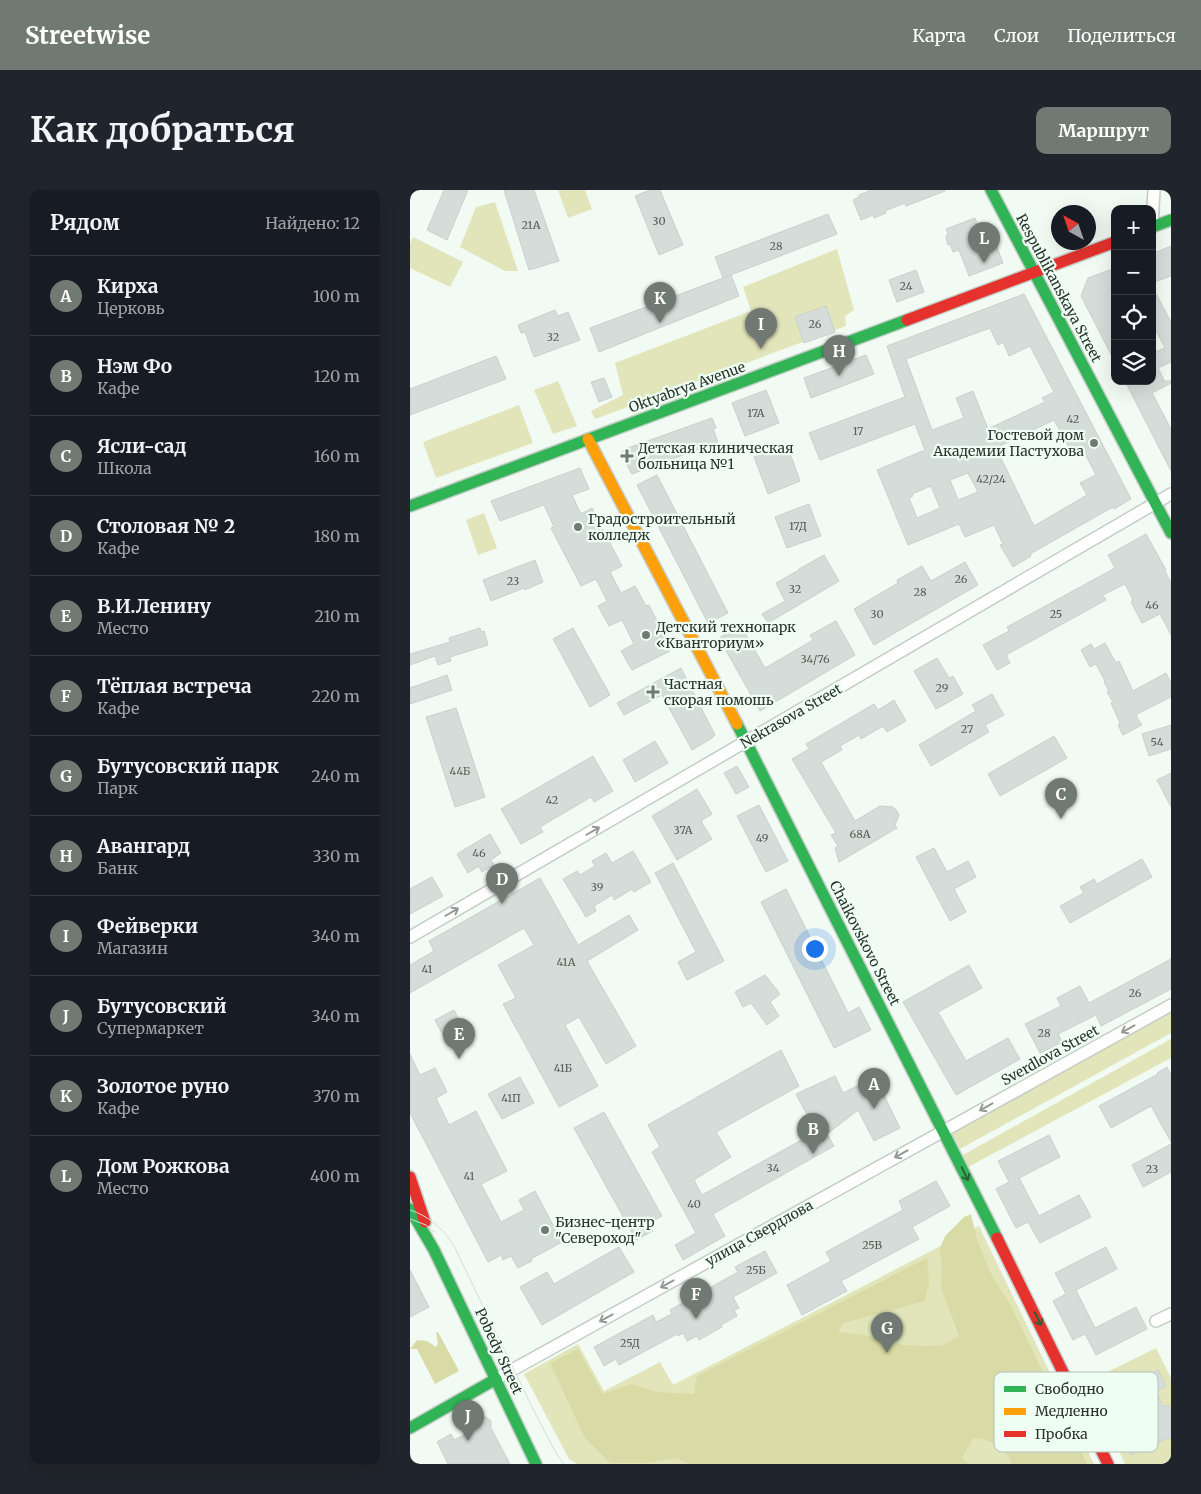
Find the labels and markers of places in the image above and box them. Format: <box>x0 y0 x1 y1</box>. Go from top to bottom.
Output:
pin: L <box>968 222 1000 263</box>
pin: K <box>644 282 676 323</box>
pin: I <box>745 308 777 349</box>
pin: H <box>823 335 855 376</box>
place label: Гостевой дом Академии Пастухова <box>932 426 1085 460</box>
marker: Гостевой дом Академии Пастухова <box>1088 437 1100 449</box>
place label: Детская клиническая больница №1 <box>638 439 794 473</box>
marker: Детская клиническая больница №1 <box>620 449 634 463</box>
place label: Градостроительный колледж <box>588 510 736 544</box>
marker: Градостроительный колледж <box>572 521 584 533</box>
place label: Детский технопарк «Кванториум» <box>656 618 796 652</box>
marker: Детский технопарк «Кванториум» <box>640 629 652 641</box>
place label: Частная скорая помошь <box>664 675 774 709</box>
marker: Частная скорая помошь <box>646 685 660 699</box>
pin: C <box>1045 778 1077 819</box>
pin: D <box>486 863 518 904</box>
pin: E <box>443 1018 475 1059</box>
pin: A <box>858 1068 890 1109</box>
pin: B <box>797 1113 829 1154</box>
place label: Бизнес-центр "Североход" <box>555 1213 655 1247</box>
marker: Бизнес-центр "Североход" <box>539 1224 551 1236</box>
pin: F <box>680 1278 712 1319</box>
pin: G <box>871 1312 903 1353</box>
pin: J <box>452 1400 484 1441</box>

